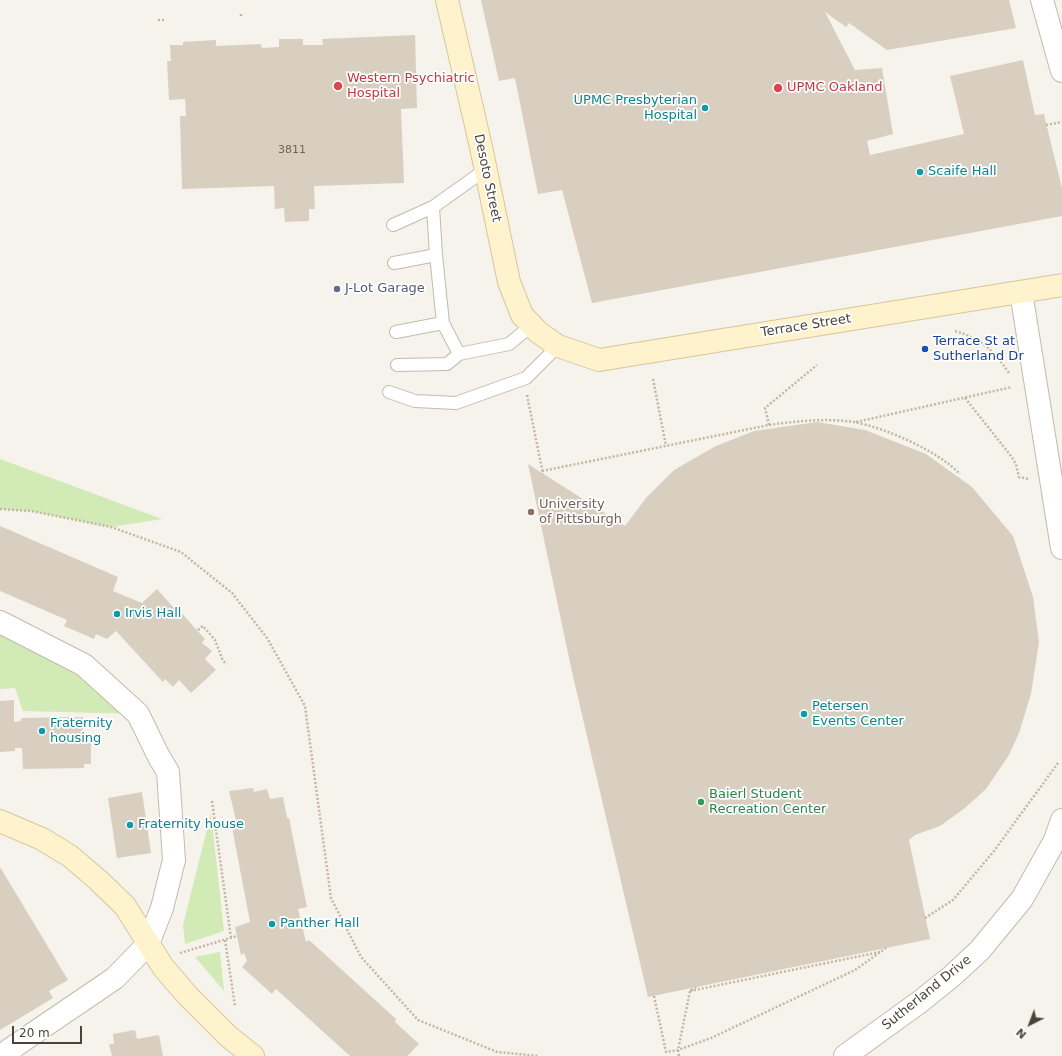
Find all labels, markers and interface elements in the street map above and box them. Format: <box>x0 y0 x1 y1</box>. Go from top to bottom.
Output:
place label: Western Psychiatric Hospital <box>347 71 475 102</box>
marker: Western Psychiatric Hospital <box>332 80 344 92</box>
place label: UPMC Oakland <box>787 80 883 96</box>
marker: UPMC Oakland <box>772 82 784 94</box>
place label: UPMC Presbyterian Hospital <box>574 93 697 124</box>
marker: UPMC Presbyterian Hospital <box>700 103 710 113</box>
street label: Desoto Street <box>470 133 504 223</box>
house number: 3811 <box>278 143 306 157</box>
place label: Scaife Hall <box>928 164 997 180</box>
marker: Scaife Hall <box>915 167 925 177</box>
place label: J-Lot Garage <box>345 281 425 297</box>
marker: J-Lot Garage <box>332 284 342 294</box>
street label: Terrace Street <box>760 311 852 341</box>
place label: Terrace St at Sutherland Dr <box>933 334 1024 365</box>
marker: Terrace St at Sutherland Dr <box>920 344 930 354</box>
place label: University of Pittsburgh <box>539 497 622 528</box>
marker: University of Pittsburgh <box>526 507 536 517</box>
place label: Irvis Hall <box>125 606 181 622</box>
marker: Irvis Hall <box>112 609 122 619</box>
place label: Petersen Events Center <box>812 699 904 730</box>
marker: Petersen Events Center <box>799 709 809 719</box>
place label: Fraternity housing <box>50 716 113 747</box>
marker: Fraternity housing <box>37 726 47 736</box>
place label: Baierl Student Recreation Center <box>709 787 826 818</box>
marker: Baierl Student Recreation Center <box>696 797 706 807</box>
place label: Fraternity house <box>138 817 244 833</box>
marker: Fraternity house <box>125 820 135 830</box>
place label: Panther Hall <box>280 916 359 932</box>
marker: Panther Hall <box>267 919 277 929</box>
street label: Sutherland Drive <box>879 952 975 1034</box>
north arrow <box>1010 1004 1050 1044</box>
scale bar <box>14 1018 84 1044</box>
text: N <box>1014 1025 1029 1041</box>
text: 20 m <box>19 1026 50 1040</box>

